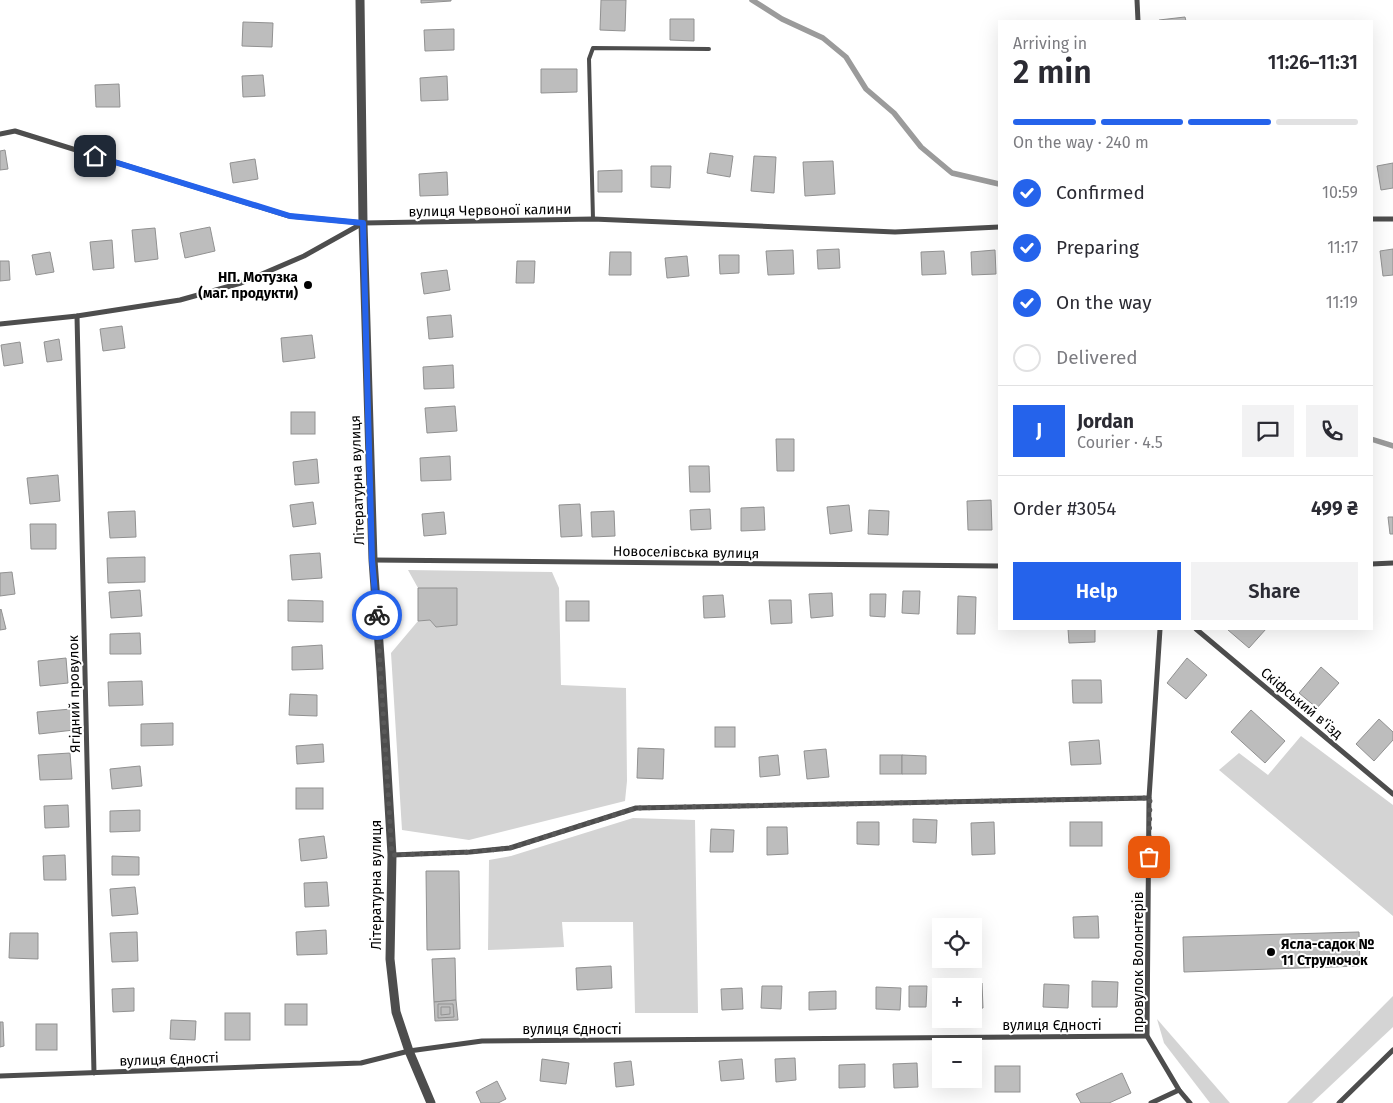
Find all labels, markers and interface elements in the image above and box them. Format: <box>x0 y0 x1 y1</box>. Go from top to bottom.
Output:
text: Arriving in <box>1013 34 1087 53</box>
text: 11:26–11:31 <box>1268 51 1358 74</box>
text: 2 min <box>1013 53 1092 91</box>
text: On the way · 240 m <box>1013 133 1149 152</box>
pin <box>74 135 116 177</box>
icon: home <box>81 142 109 170</box>
icon: check <box>1013 179 1041 207</box>
text: Confirmed <box>1056 181 1145 204</box>
text: 10:59 <box>1322 183 1358 202</box>
street label: вулиця Червоної калини <box>408 201 572 220</box>
icon: check <box>1013 234 1041 262</box>
text: Preparing <box>1056 236 1139 259</box>
text: 11:17 <box>1327 238 1358 257</box>
place label: НП. Мотузка (маг. продукти) <box>198 269 298 302</box>
marker: НП. Мотузка (маг. продукти) <box>302 279 314 291</box>
icon: check <box>1013 289 1041 317</box>
text: On the way <box>1056 291 1152 314</box>
text: 11:19 <box>1326 293 1358 312</box>
text: Delivered <box>1056 346 1138 369</box>
button: chat <box>1242 405 1294 457</box>
button: phone <box>1306 405 1358 457</box>
text: Jordan <box>1077 410 1134 433</box>
street label: Літературна вулиця <box>347 415 368 545</box>
text: J <box>1036 419 1042 442</box>
text: Courier · 4.5 <box>1077 433 1163 452</box>
text: Order #3054 <box>1013 497 1116 520</box>
text: 499 ₴ <box>1311 497 1358 520</box>
street label: Новоселівська вулиця <box>613 543 759 562</box>
button: Help <box>1013 562 1181 620</box>
button: Share <box>1191 562 1358 620</box>
courier <box>352 590 402 640</box>
icon: bike <box>363 601 391 629</box>
street label: Ягідний провулок <box>65 634 84 753</box>
street label: Скіфський в'їзд <box>1257 664 1346 743</box>
street label: Літературна вулиця <box>368 820 385 950</box>
pin <box>1128 836 1170 878</box>
icon: bag <box>1135 843 1163 871</box>
street label: провулок Волонтерів <box>1130 891 1147 1033</box>
map controls <box>932 918 982 1088</box>
button: locate <box>932 918 982 968</box>
place label: Ясла-садок № 11 Струмочок <box>1281 936 1375 969</box>
marker: Ясла-садок № 11 Струмочок <box>1265 946 1277 958</box>
button: + <box>932 978 982 1028</box>
street label: вулиця Єдності <box>1002 1017 1102 1034</box>
street label: вулиця Єдності <box>522 1021 622 1038</box>
button: − <box>932 1038 982 1088</box>
street label: вулиця Єдності <box>119 1049 219 1070</box>

